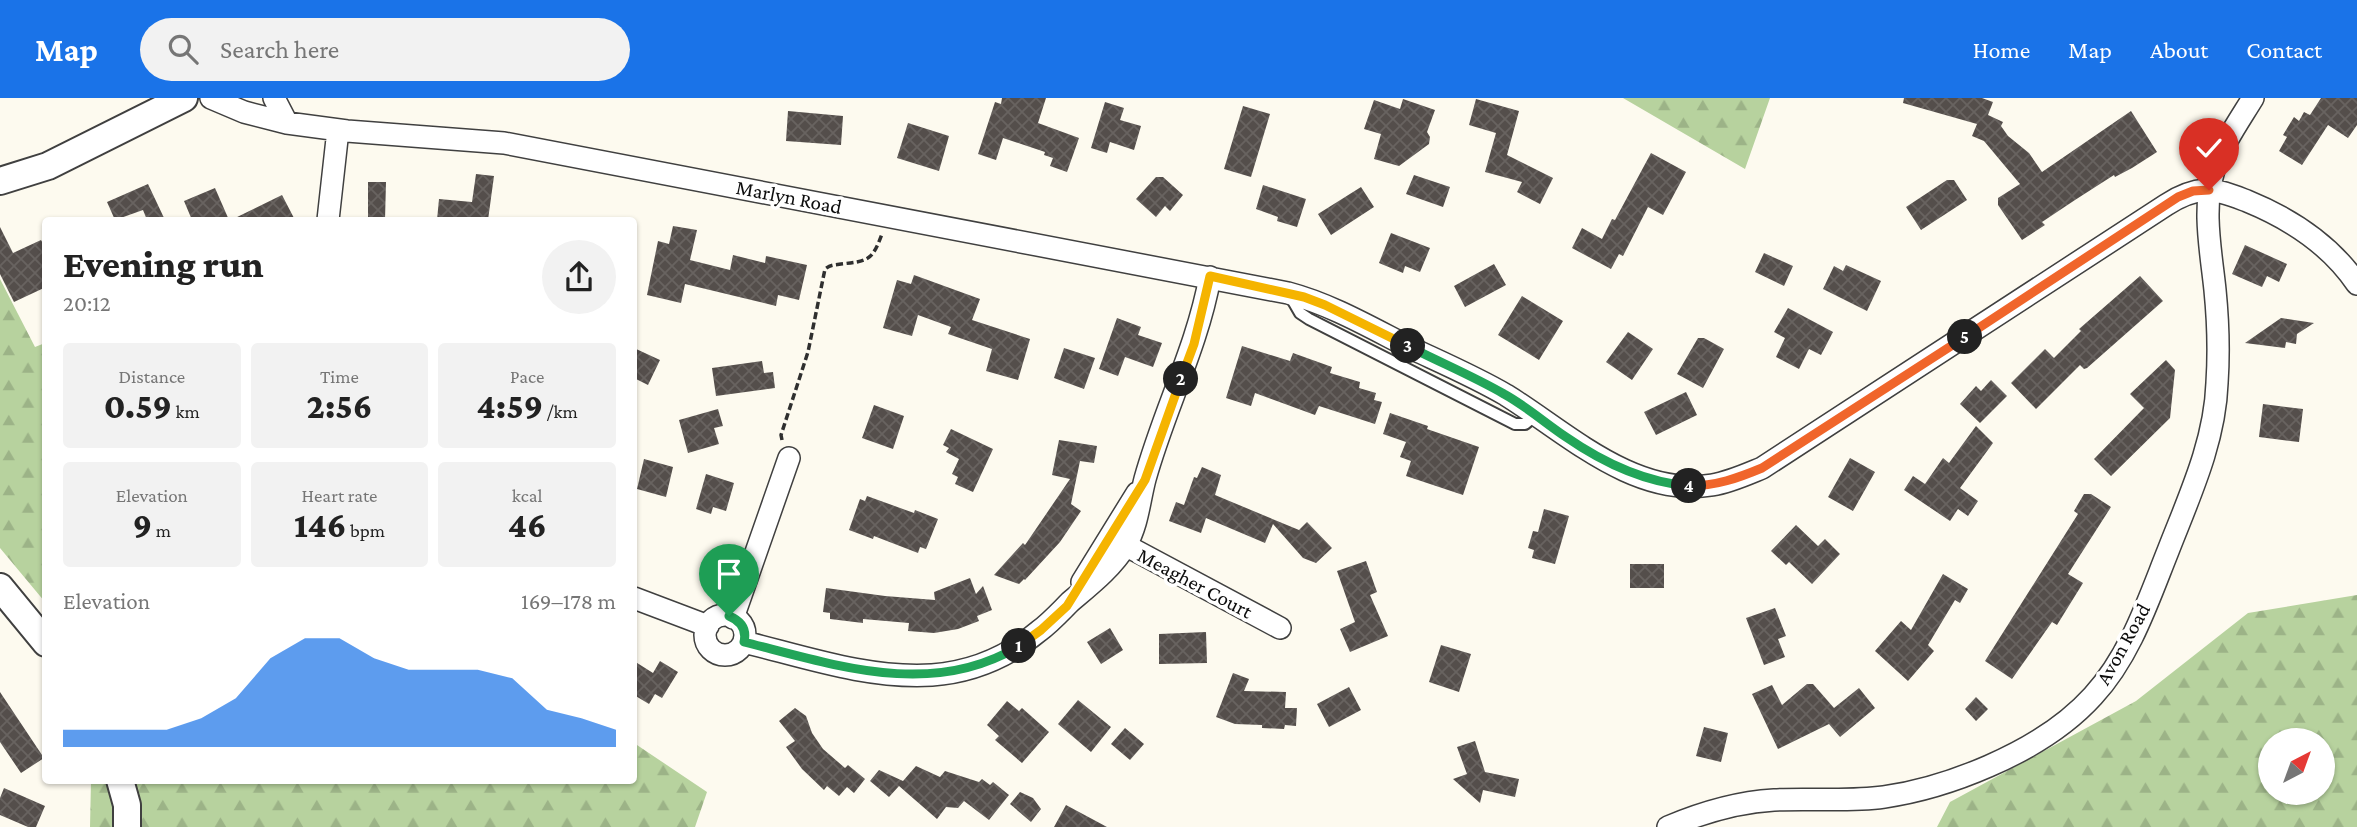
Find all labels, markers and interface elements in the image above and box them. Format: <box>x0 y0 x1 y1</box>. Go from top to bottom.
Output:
search box <box>140 18 630 81</box>
icon: search <box>164 30 202 68</box>
text: Map <box>35 31 98 68</box>
text: Search here <box>220 35 339 64</box>
text: Home <box>1973 36 2030 63</box>
text: Map <box>2068 36 2112 63</box>
text: About <box>2150 36 2208 63</box>
text: Contact <box>2246 36 2322 63</box>
pin <box>2179 118 2239 190</box>
icon: check <box>2190 129 2228 167</box>
street label: Marlyn Road <box>734 175 844 219</box>
button: share <box>542 240 616 314</box>
text: Evening run <box>63 243 264 285</box>
text: 20:12 <box>63 290 111 316</box>
pin: 5 <box>1948 320 1982 354</box>
text: 5 <box>1960 326 1969 347</box>
pin: 3 <box>1390 328 1426 364</box>
text: 3 <box>1403 335 1412 356</box>
pin: 2 <box>1164 362 1198 396</box>
text: Distance <box>119 366 185 387</box>
text: Time <box>320 366 359 387</box>
text: Pace <box>510 366 544 387</box>
text: 2 <box>1176 368 1185 389</box>
text: 0.59 <box>104 387 172 426</box>
text: 2:56 <box>307 387 372 426</box>
text: 4:59 <box>477 387 543 426</box>
text: km <box>172 401 200 422</box>
text: /km <box>543 401 578 422</box>
pin: 4 <box>1672 468 1706 504</box>
text: 4 <box>1683 475 1694 496</box>
text: Elevation <box>116 485 188 506</box>
text: Heart rate <box>302 485 377 506</box>
text: kcal <box>512 485 542 506</box>
text: 9 <box>133 506 152 545</box>
text: 146 <box>294 506 347 545</box>
text: 46 <box>508 506 547 545</box>
text: m <box>152 520 171 541</box>
text: bpm <box>347 520 385 541</box>
street label: Meagher Court <box>1133 543 1257 624</box>
pin <box>699 544 759 616</box>
icon: arrive <box>710 555 748 593</box>
text: Elevation <box>63 588 150 614</box>
text: 169–178 m <box>521 588 616 614</box>
street label: Avon Road <box>2091 599 2155 689</box>
pin: 1 <box>1002 628 1036 664</box>
text: 1 <box>1015 635 1022 656</box>
north arrow <box>2258 728 2334 805</box>
map controls <box>2258 728 2335 805</box>

